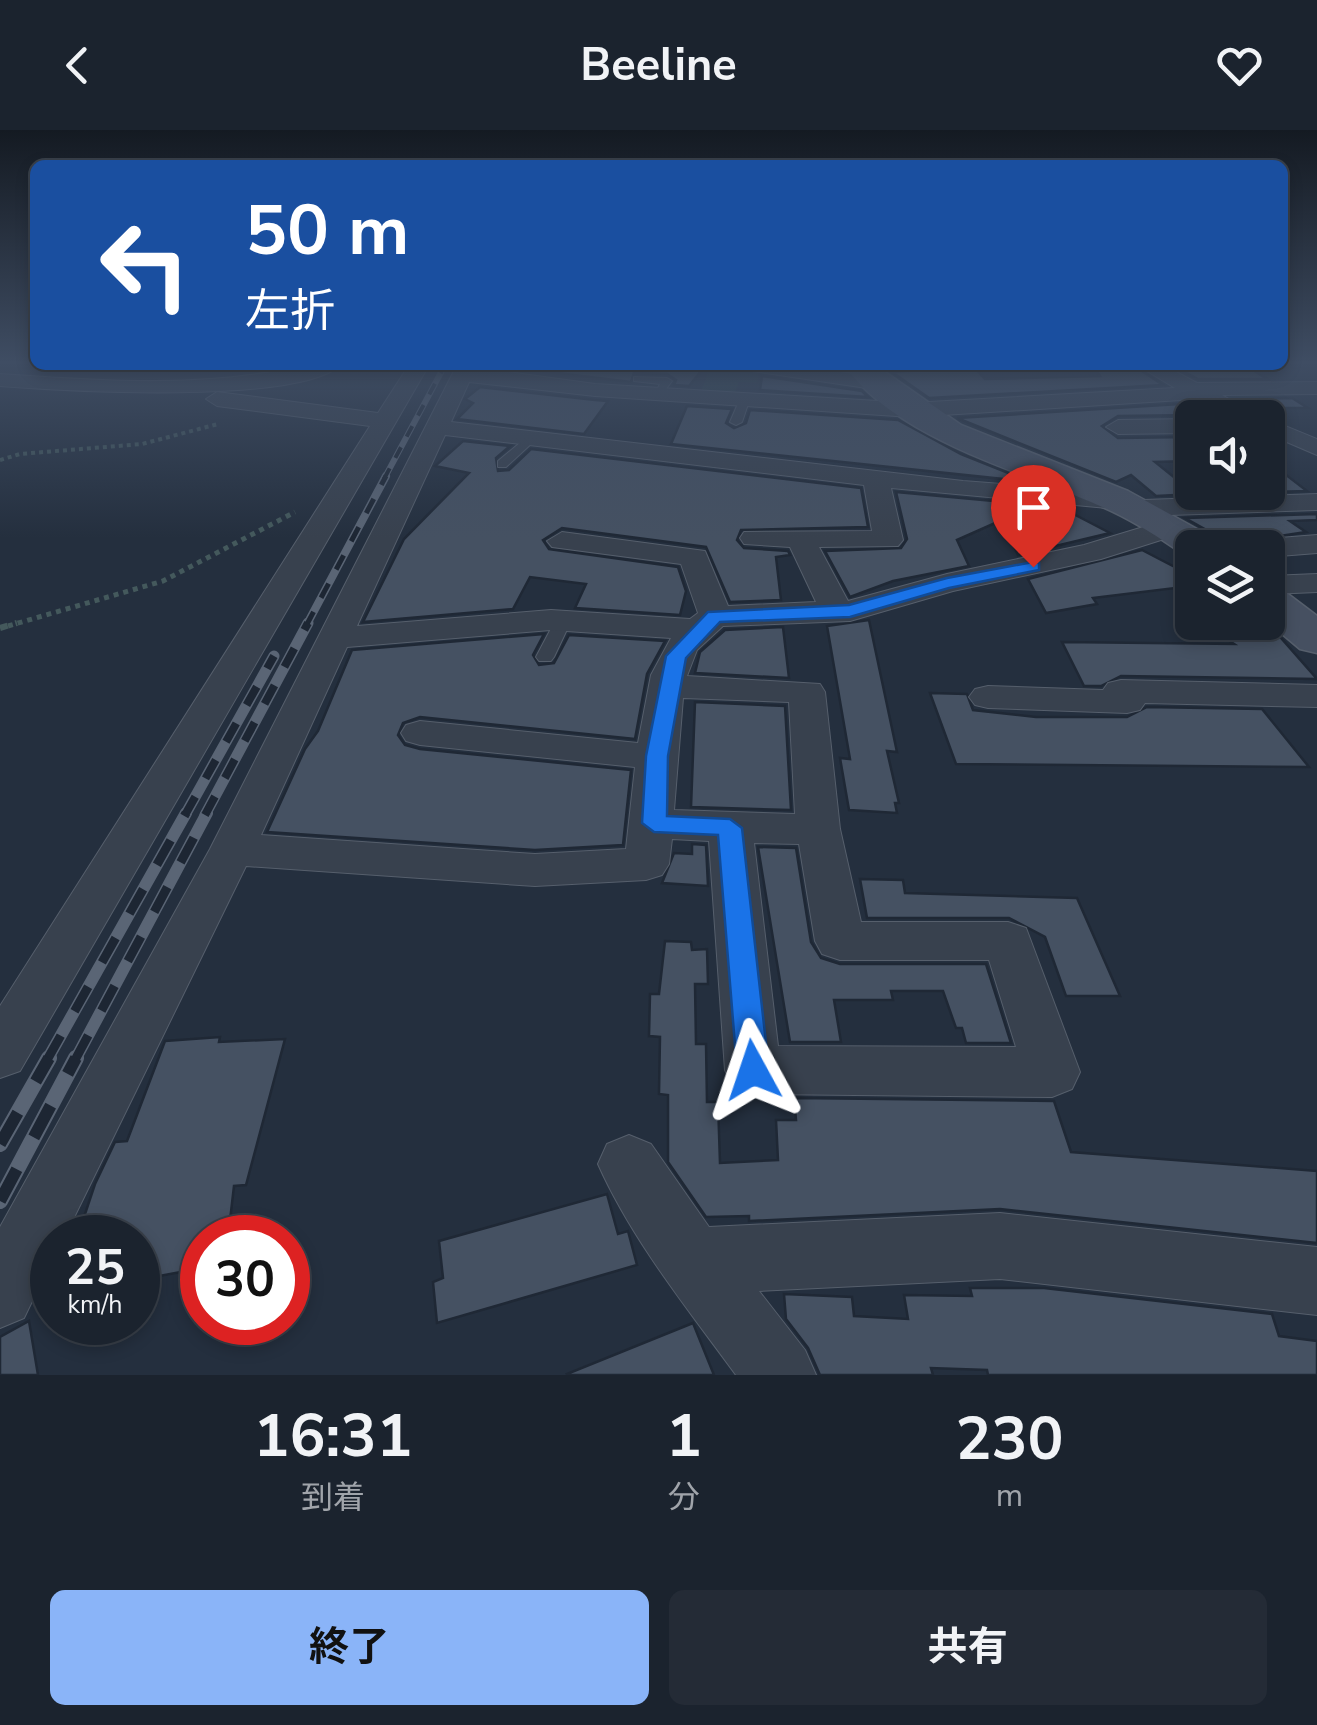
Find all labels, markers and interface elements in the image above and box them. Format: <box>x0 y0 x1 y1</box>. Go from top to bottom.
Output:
text: Beeline <box>580 35 737 96</box>
icon: back <box>50 38 105 93</box>
icon: heart <box>1212 38 1267 93</box>
text: 50 m <box>245 183 409 279</box>
icon: left <box>80 200 210 330</box>
text: 左折 <box>245 281 335 342</box>
map controls <box>1175 400 1285 640</box>
button: sound <box>1175 400 1285 510</box>
pin <box>991 465 1076 568</box>
icon: arrive <box>1006 480 1061 535</box>
button: layers <box>1175 530 1285 640</box>
position arrow <box>701 1018 805 1122</box>
speed limit sign: 30 <box>180 1215 310 1345</box>
text: 25 <box>65 1233 125 1302</box>
text: km/h <box>67 1288 123 1322</box>
text: 16:31 <box>254 1395 412 1477</box>
text: 1 <box>666 1395 702 1477</box>
text: 230 <box>955 1398 1063 1480</box>
text: m <box>996 1474 1023 1517</box>
text: 到着 <box>301 1476 365 1519</box>
text: 分 <box>668 1476 700 1519</box>
button: 終了 <box>50 1590 649 1705</box>
button: 共有 <box>669 1590 1267 1705</box>

